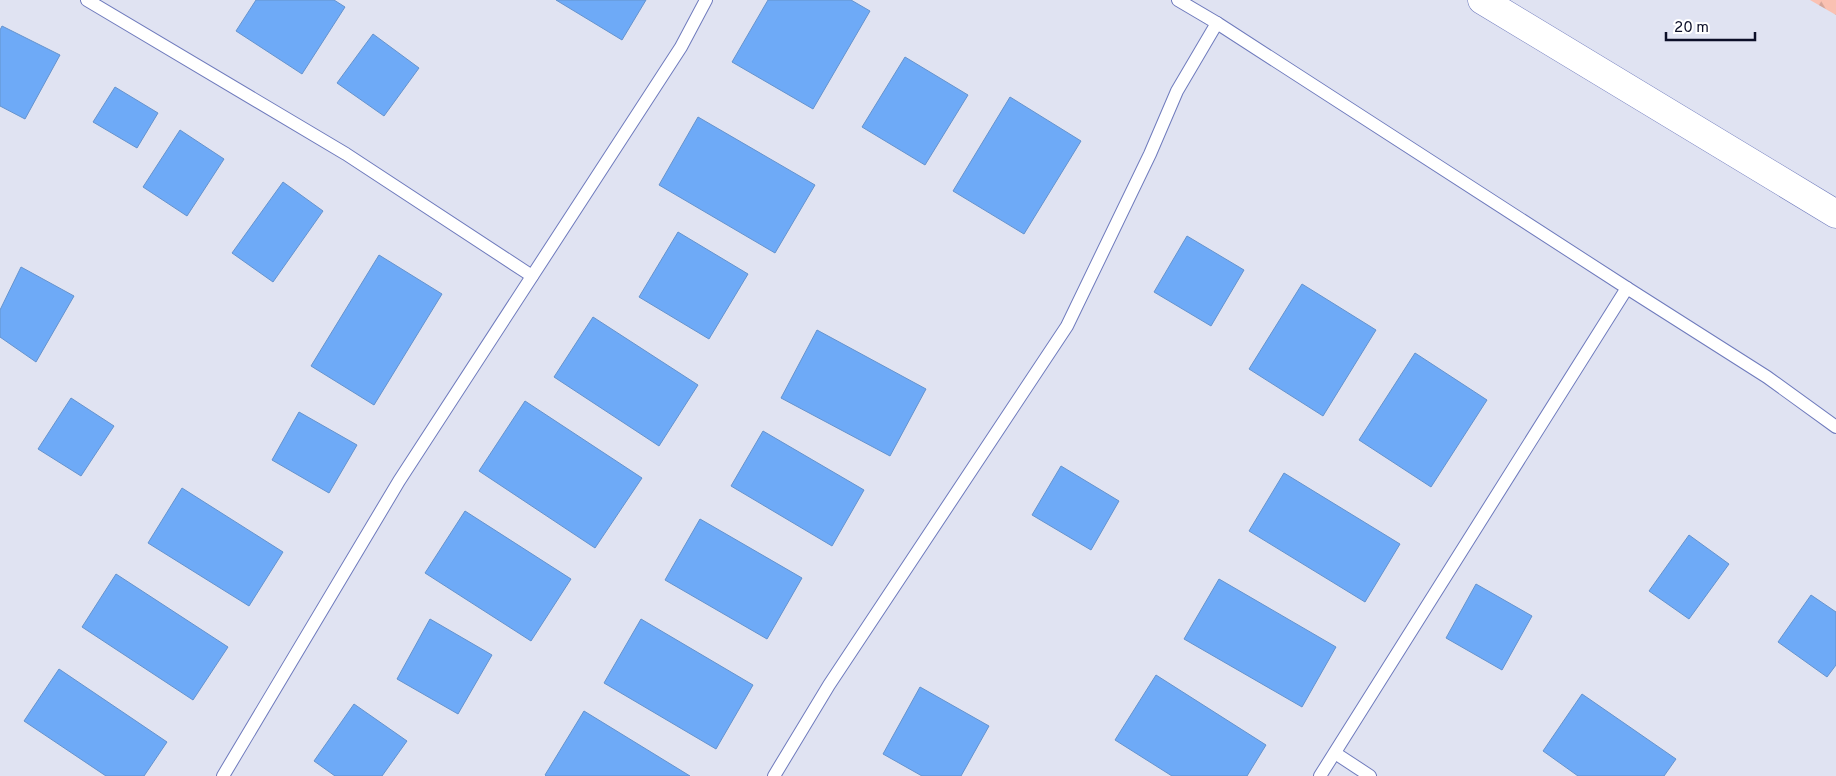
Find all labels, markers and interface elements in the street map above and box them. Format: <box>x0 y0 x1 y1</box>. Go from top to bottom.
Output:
scale bar <box>1666 10 1755 42</box>
text: 20 m <box>1674 19 1709 38</box>

